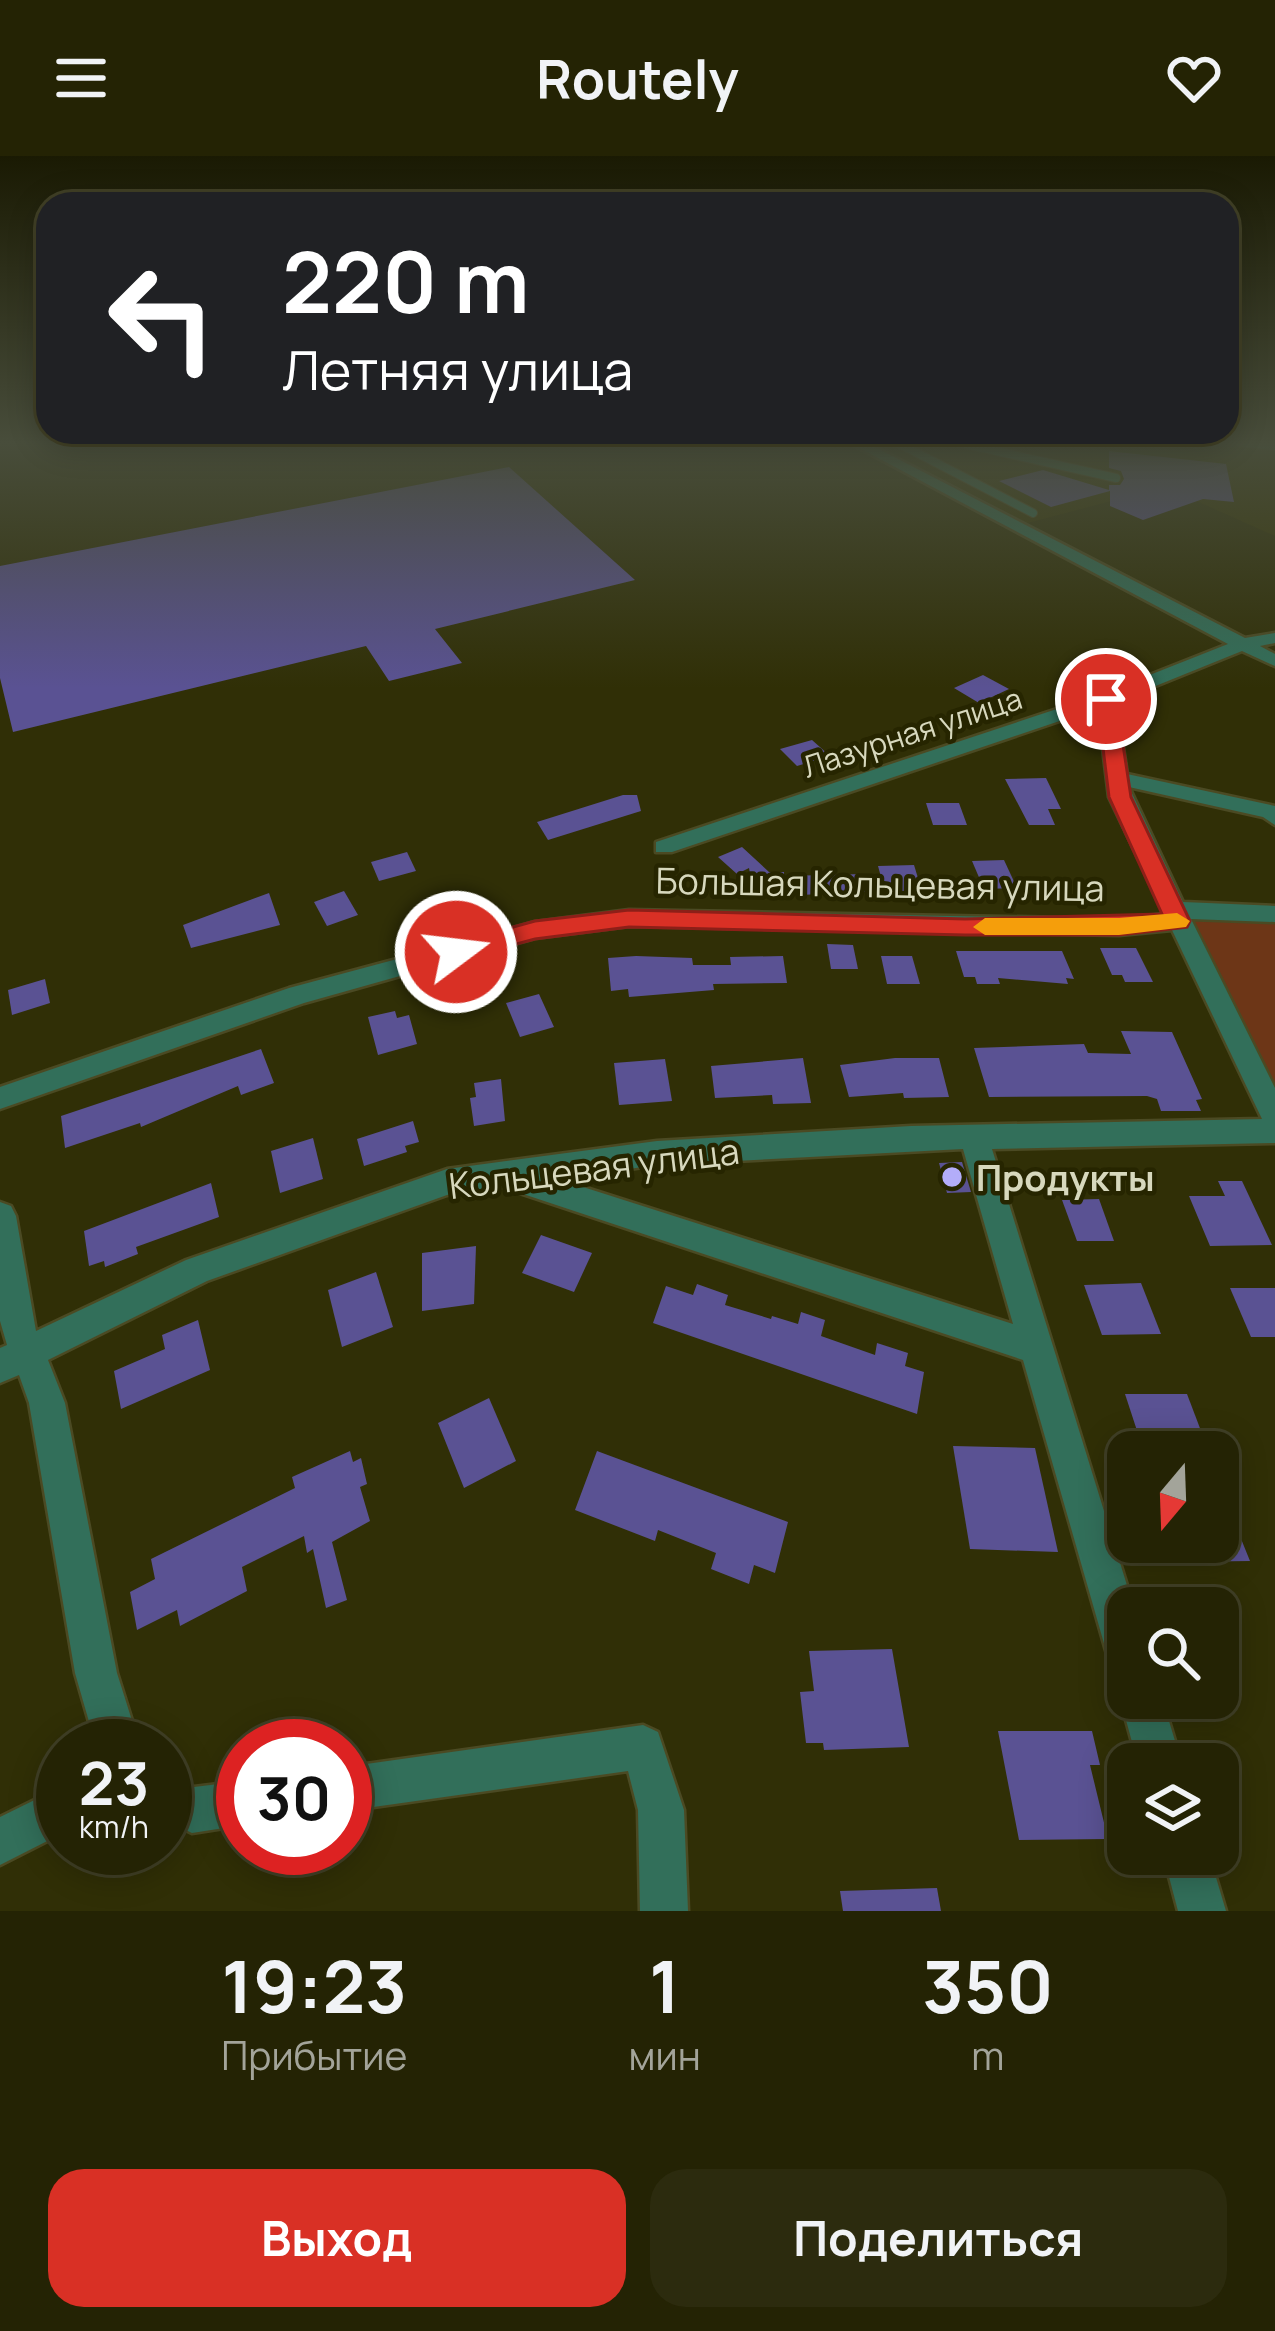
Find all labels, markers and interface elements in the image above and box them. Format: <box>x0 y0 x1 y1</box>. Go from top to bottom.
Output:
text: Routely <box>536 41 739 115</box>
icon: menu <box>48 45 114 111</box>
icon: heart <box>1161 45 1227 111</box>
text: 220 m <box>282 223 530 338</box>
icon: left <box>84 240 240 396</box>
text: Летняя улица <box>282 332 633 406</box>
pin <box>1055 648 1157 750</box>
icon: arrive <box>1073 666 1139 732</box>
street label: Лазурная улица <box>797 677 1027 787</box>
street label: Большая Кольцевая улица <box>655 856 1105 912</box>
position arrow <box>393 889 519 1015</box>
street label: Кольцевая улица <box>446 1126 742 1210</box>
place label: Продукты <box>976 1153 1155 1202</box>
marker: Продукты <box>939 1164 965 1190</box>
north arrow <box>1107 1431 1239 1563</box>
map controls <box>1107 1431 1239 1875</box>
button: search <box>1107 1587 1239 1719</box>
speed limit sign: 30 <box>216 1719 372 1875</box>
text: 23 <box>79 1741 149 1823</box>
button: layers <box>1107 1743 1239 1875</box>
text: km/h <box>79 1806 149 1847</box>
text: 19:23 <box>221 1936 407 2035</box>
text: 1 <box>649 1936 680 2035</box>
text: 350 <box>922 1936 1054 2035</box>
text: Прибытие <box>221 2028 407 2082</box>
text: мин <box>629 2028 701 2082</box>
text: m <box>971 2028 1004 2082</box>
button: Выход <box>48 2169 626 2307</box>
button: Поделиться <box>650 2169 1227 2307</box>

